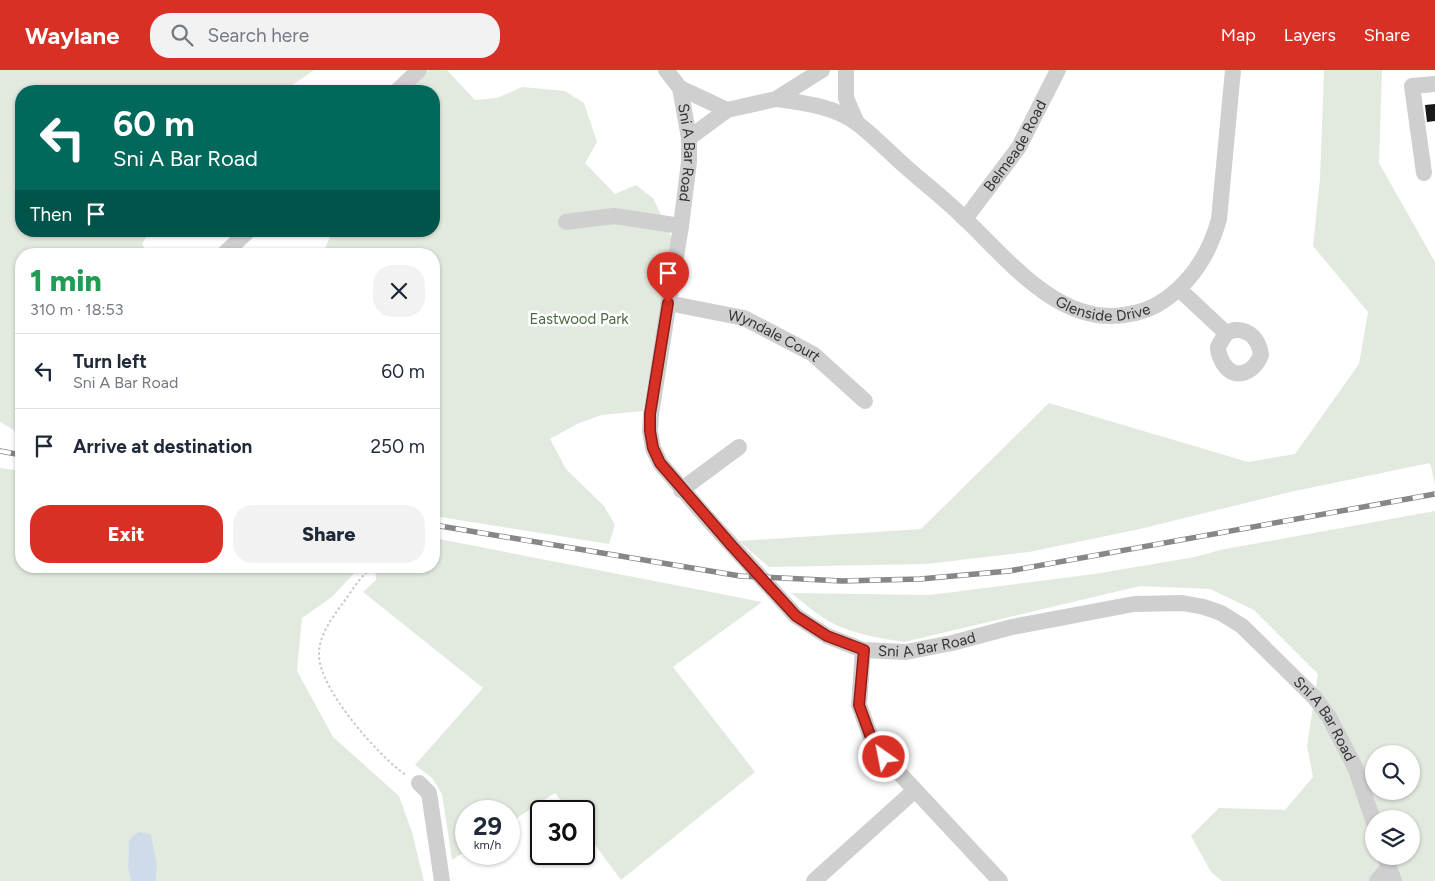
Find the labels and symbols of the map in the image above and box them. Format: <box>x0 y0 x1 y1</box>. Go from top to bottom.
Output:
street label: Belmeade Road <box>980 97 1050 195</box>
street label: Sni A Bar Road <box>674 102 698 203</box>
pin <box>647 252 689 303</box>
street label: Glenside Drive <box>1052 292 1153 325</box>
street label: Wyndale Court <box>727 306 825 366</box>
park label: Eastwood Park <box>529 310 629 328</box>
street label: Sni A Bar Road <box>878 628 977 661</box>
street label: Sni A Bar Road <box>1290 673 1359 764</box>
position arrow <box>857 730 909 782</box>
speed limit sign: 30 <box>530 800 595 865</box>

